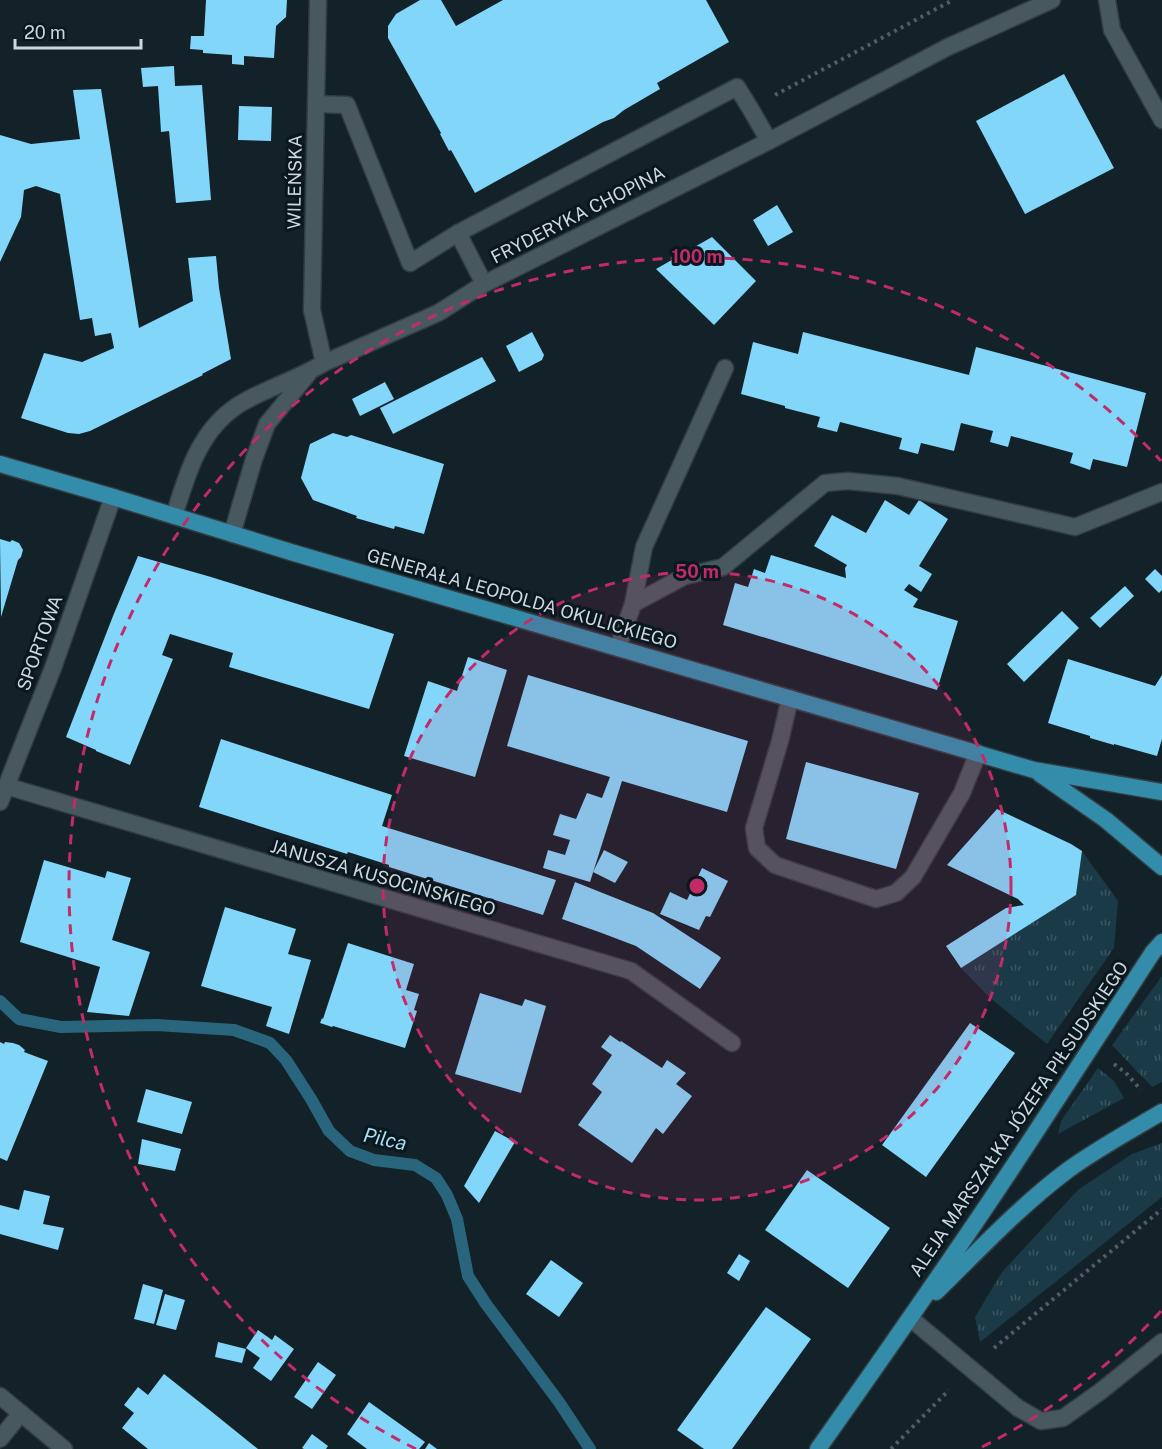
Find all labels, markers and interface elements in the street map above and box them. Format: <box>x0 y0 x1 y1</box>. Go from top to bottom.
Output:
scale bar <box>15 12 141 50</box>
text: 20 m <box>24 22 66 43</box>
street label: WILEŃSKA <box>282 134 306 230</box>
street label: FRYDERYKA CHOPINA <box>487 161 668 268</box>
text: 100 m <box>671 246 723 267</box>
street label: GENERAŁA LEOPOLDA OKULICKIEGO <box>365 544 680 653</box>
text: 50 m <box>675 561 719 582</box>
street label: SPORTOWA <box>13 592 67 693</box>
street label: JANUSZA KUSOCIŃSKIEGO <box>268 834 498 920</box>
centre of rings <box>687 876 707 896</box>
street label: ALEJA MARSZAŁKA JÓZEFA PIŁSUDSKIEGO <box>904 957 1132 1280</box>
water label: Pilca <box>361 1123 409 1155</box>

